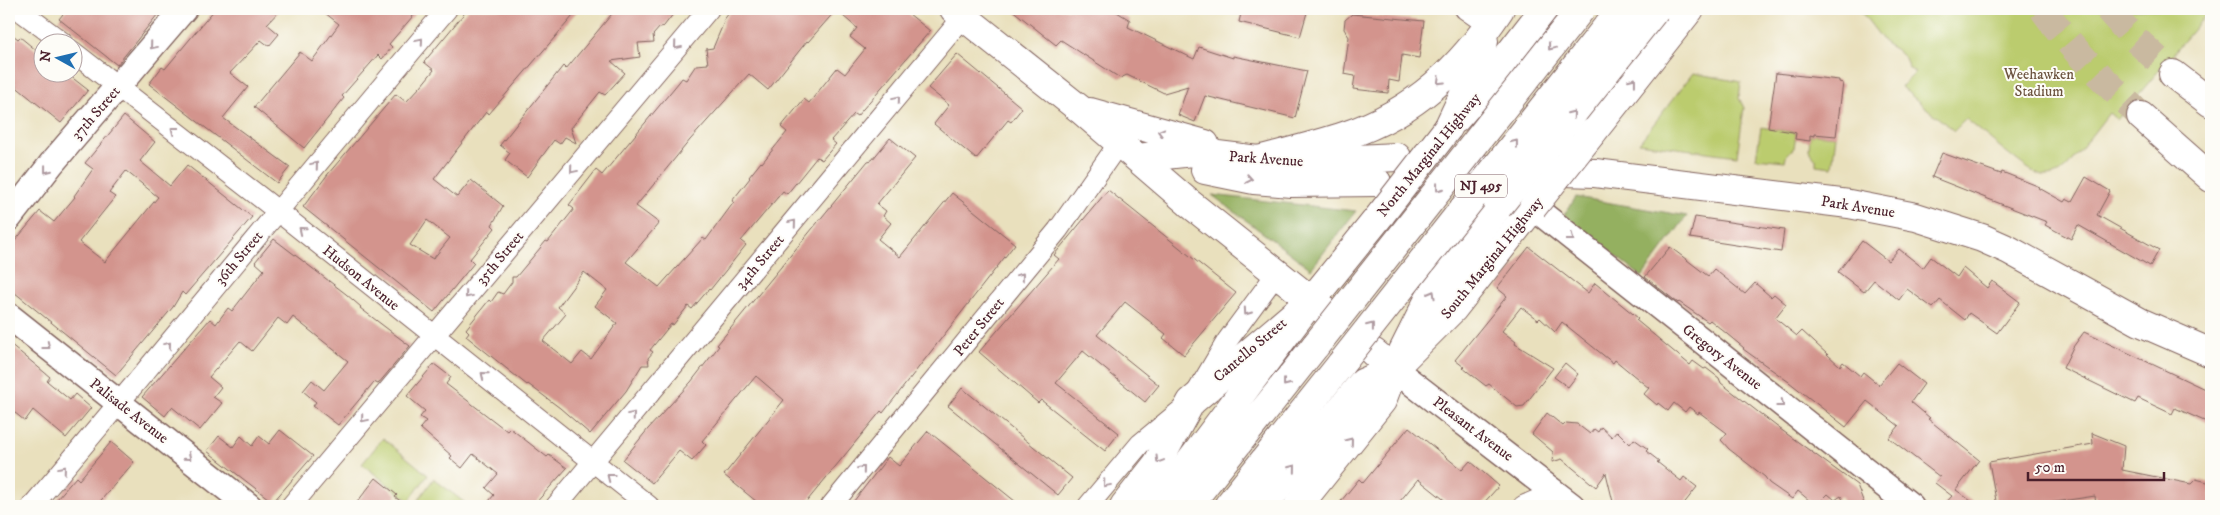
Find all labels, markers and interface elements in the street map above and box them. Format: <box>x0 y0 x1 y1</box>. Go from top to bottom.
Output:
north arrow <box>32 32 82 82</box>
one-way arrow <box>414 37 423 46</box>
one-way arrow <box>150 40 158 49</box>
one-way arrow <box>675 40 683 49</box>
one-way arrow <box>1548 41 1556 50</box>
text: N <box>36 49 56 63</box>
park label: Weehawken Stadium <box>2003 65 2074 101</box>
one-way arrow <box>1437 75 1446 84</box>
one-way arrow <box>1627 77 1636 87</box>
street label: 37th Street <box>68 82 125 144</box>
street label: North Marginal Highway <box>1373 88 1485 221</box>
one-way arrow <box>891 95 900 104</box>
one-way arrow <box>1566 111 1575 120</box>
one-way arrow <box>171 127 180 135</box>
one-way arrow <box>1157 128 1165 138</box>
one-way arrow <box>1509 140 1517 149</box>
street label: Park Avenue <box>1228 147 1304 171</box>
one-way arrow <box>309 161 318 170</box>
one-way arrow <box>45 164 53 173</box>
one-way arrow <box>569 165 578 174</box>
one-way arrow <box>1245 173 1254 183</box>
road number: NJ 495 <box>1455 175 1507 198</box>
one-way arrow <box>1437 182 1445 191</box>
street label: South Marginal Highway <box>1437 192 1548 323</box>
street label: Park Avenue <box>1820 192 1896 222</box>
one-way arrow <box>787 220 796 229</box>
street label: 36th Street <box>211 227 267 289</box>
one-way arrow <box>298 227 307 236</box>
street label: 35th Street <box>472 227 528 289</box>
street label: 34th Street <box>732 231 788 293</box>
one-way arrow <box>1566 232 1575 241</box>
street label: Hudson Avenue <box>319 241 403 315</box>
one-way arrow <box>1015 272 1024 281</box>
one-way arrow <box>466 289 474 298</box>
one-way arrow <box>1426 291 1436 300</box>
street label: Peter Street <box>950 294 1009 360</box>
one-way arrow <box>1244 306 1253 316</box>
street label: Cantello Street <box>1209 314 1291 386</box>
street label: Gregory Avenue <box>1678 320 1766 394</box>
one-way arrow <box>1365 322 1374 331</box>
one-way arrow <box>41 340 50 348</box>
one-way arrow <box>162 341 171 350</box>
one-way arrow <box>481 372 490 380</box>
street label: Palisade Avenue <box>86 374 172 448</box>
one-way arrow <box>1283 377 1291 386</box>
street label: Pleasant Avenue <box>1429 392 1517 466</box>
one-way arrow <box>1776 398 1785 407</box>
one-way arrow <box>626 412 635 421</box>
one-way arrow <box>360 414 369 423</box>
one-way arrow <box>1344 438 1352 447</box>
scale bar <box>2028 450 2164 482</box>
one-way arrow <box>182 452 191 460</box>
one-way arrow <box>1155 455 1165 464</box>
text: 50 m <box>2035 458 2065 477</box>
one-way arrow <box>856 465 865 474</box>
one-way arrow <box>1288 465 1296 474</box>
one-way arrow <box>58 466 66 475</box>
one-way arrow <box>607 473 616 482</box>
one-way arrow <box>1103 478 1112 487</box>

